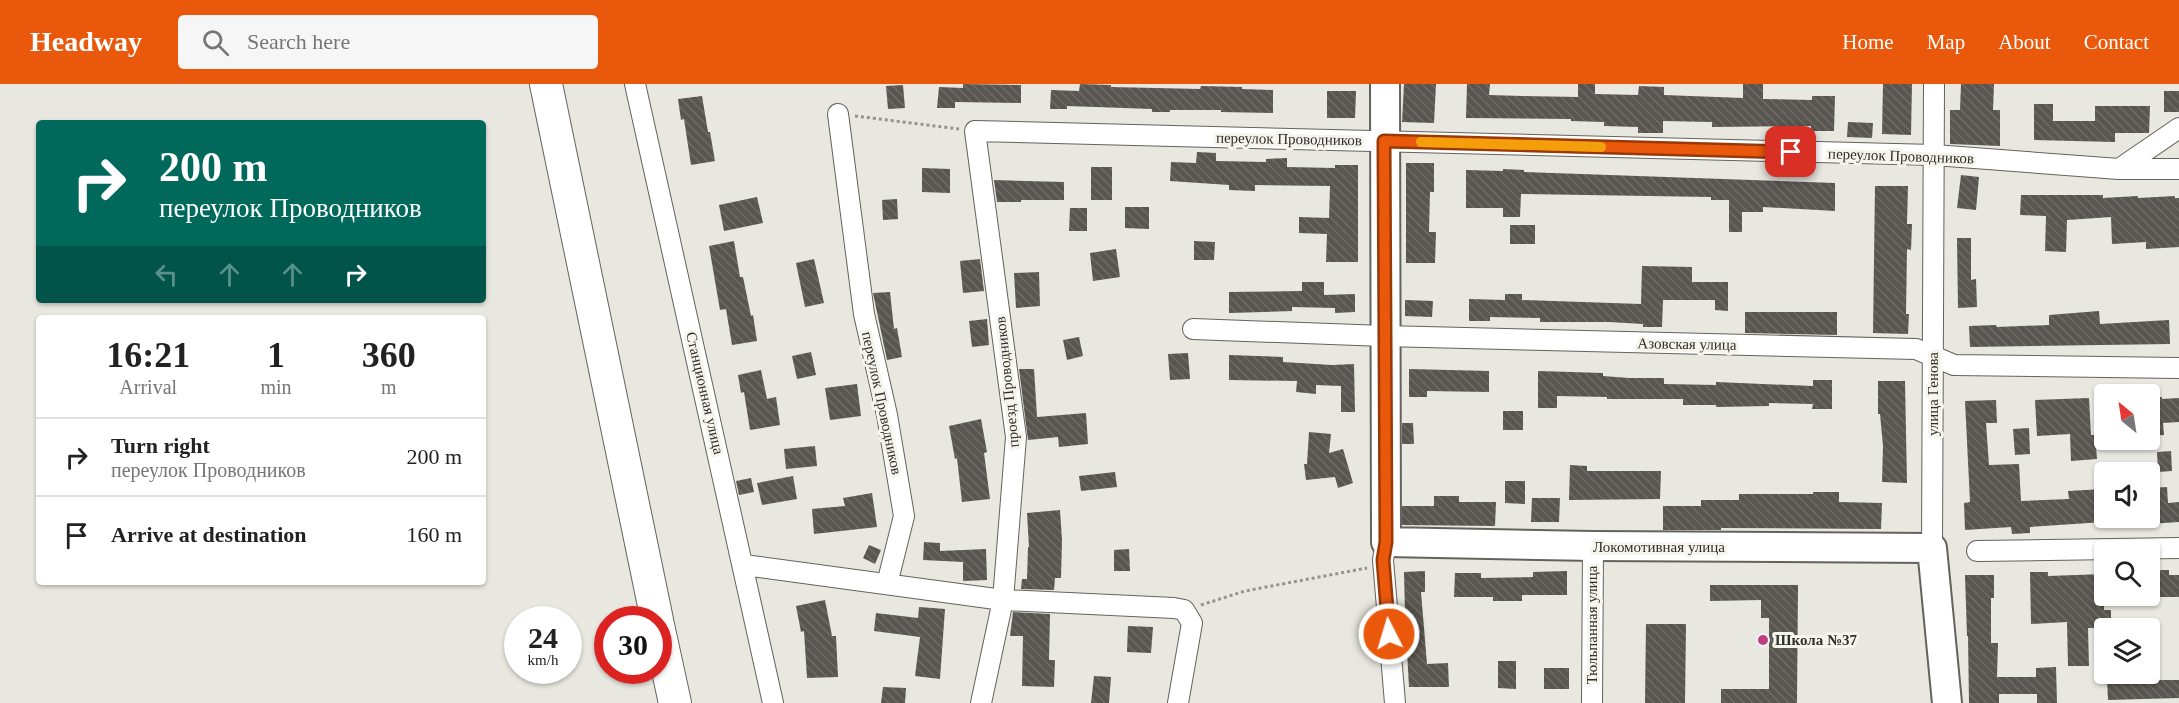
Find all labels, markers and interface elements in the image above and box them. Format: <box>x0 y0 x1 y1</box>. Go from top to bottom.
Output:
search box <box>178 15 598 69</box>
text: Headway <box>30 26 142 57</box>
icon: search <box>199 26 232 59</box>
text: Search here <box>247 29 350 54</box>
text: Home <box>1842 30 1894 54</box>
text: Map <box>1927 30 1965 54</box>
text: About <box>1998 30 2051 54</box>
text: Contact <box>2084 30 2149 54</box>
pin <box>1765 126 1816 177</box>
street label: переулок Проводников <box>1216 130 1362 148</box>
icon: arrive <box>1774 135 1807 168</box>
icon: right <box>60 144 138 222</box>
text: 200 m <box>159 144 268 190</box>
street label: переулок Проводников <box>1828 145 1974 167</box>
text: переулок Проводников <box>159 193 422 223</box>
icon: left <box>150 258 183 291</box>
icon: ahead <box>213 258 246 291</box>
icon: ahead <box>276 258 309 291</box>
icon: right <box>339 258 372 291</box>
street label: проезд Проводников <box>992 316 1022 448</box>
street label: Станционная улица <box>683 330 727 456</box>
street label: переулок Проводников <box>859 330 905 476</box>
text: 16:21 <box>106 335 190 375</box>
text: 1 <box>267 335 285 375</box>
text: 360 <box>362 335 416 375</box>
street label: Азовская улица <box>1637 335 1737 353</box>
street label: улица Генова <box>1925 352 1941 436</box>
text: Arrival <box>119 376 177 398</box>
text: min <box>260 376 292 398</box>
text: m <box>381 376 397 398</box>
north arrow <box>2094 384 2160 450</box>
map controls <box>2094 384 2160 684</box>
text: Turn right <box>111 433 210 458</box>
icon: right <box>60 441 93 474</box>
text: 200 m <box>406 444 462 469</box>
text: переулок Проводников <box>111 459 306 481</box>
button: sound <box>2094 462 2160 528</box>
icon: arrive <box>60 519 93 552</box>
text: Arrive at destination <box>111 522 307 547</box>
text: 160 m <box>406 522 462 547</box>
street label: Локомотивная улица <box>1593 539 1725 555</box>
button: search <box>2094 540 2160 606</box>
street label: Тюльпанная улица <box>1584 565 1600 684</box>
position arrow <box>1357 602 1421 666</box>
speed limit sign: 30 <box>594 606 672 684</box>
button: layers <box>2094 618 2160 684</box>
text: 24 <box>528 621 558 654</box>
place label: Школа №37 <box>1775 632 1857 648</box>
marker: Школа №37 <box>1756 633 1770 647</box>
text: km/h <box>528 652 558 668</box>

